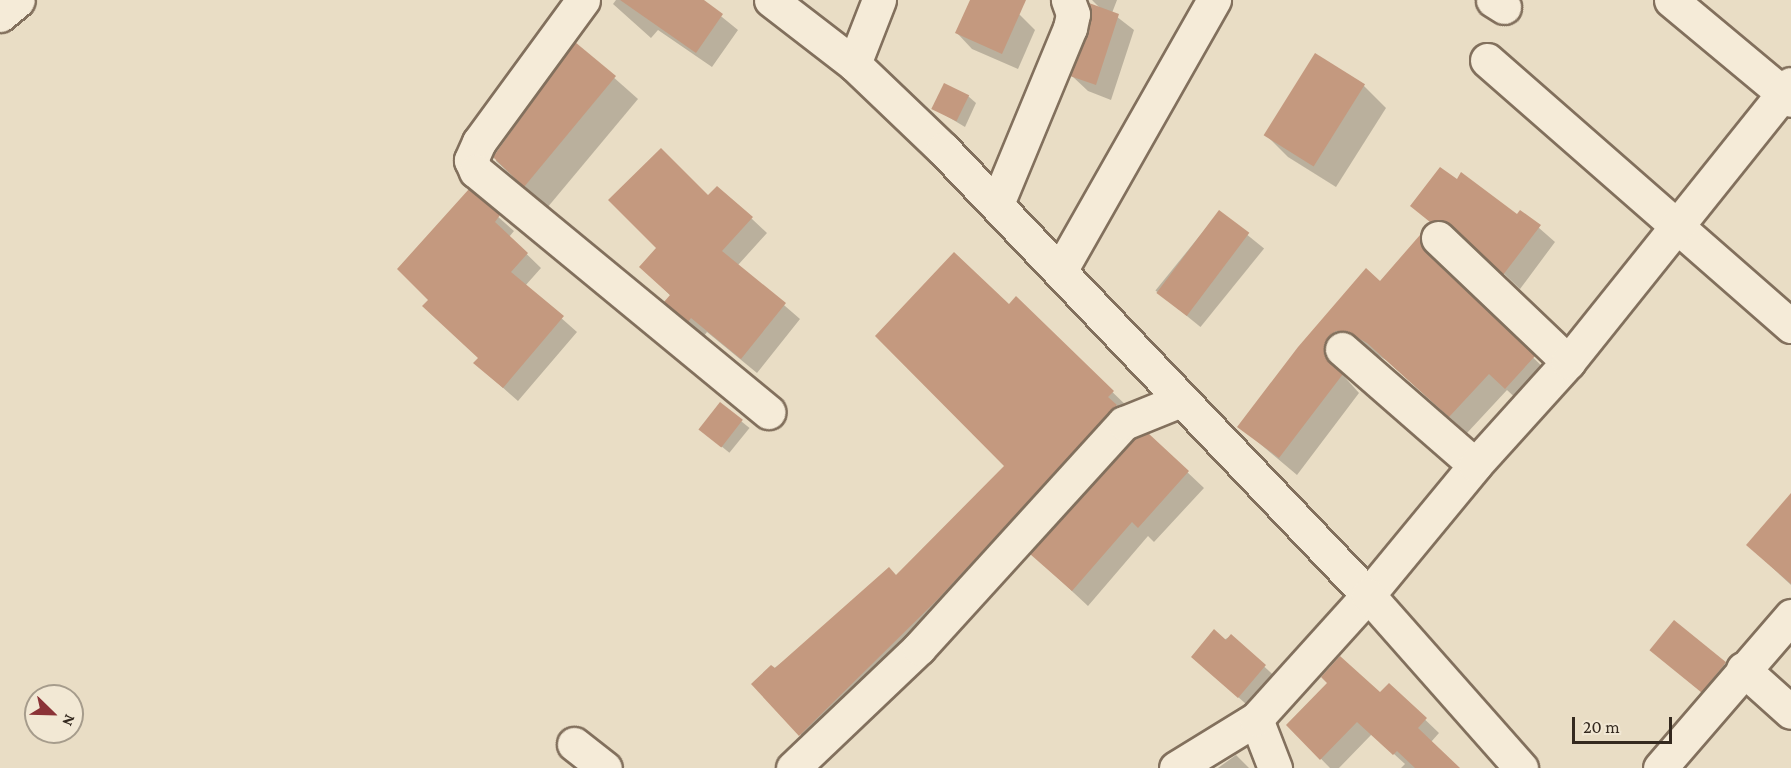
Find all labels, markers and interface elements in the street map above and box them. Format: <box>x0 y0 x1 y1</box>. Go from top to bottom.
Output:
north arrow <box>24 684 84 744</box>
scale bar <box>1575 705 1676 743</box>
text: N <box>59 712 79 729</box>
text: 20 m <box>1583 717 1620 737</box>

